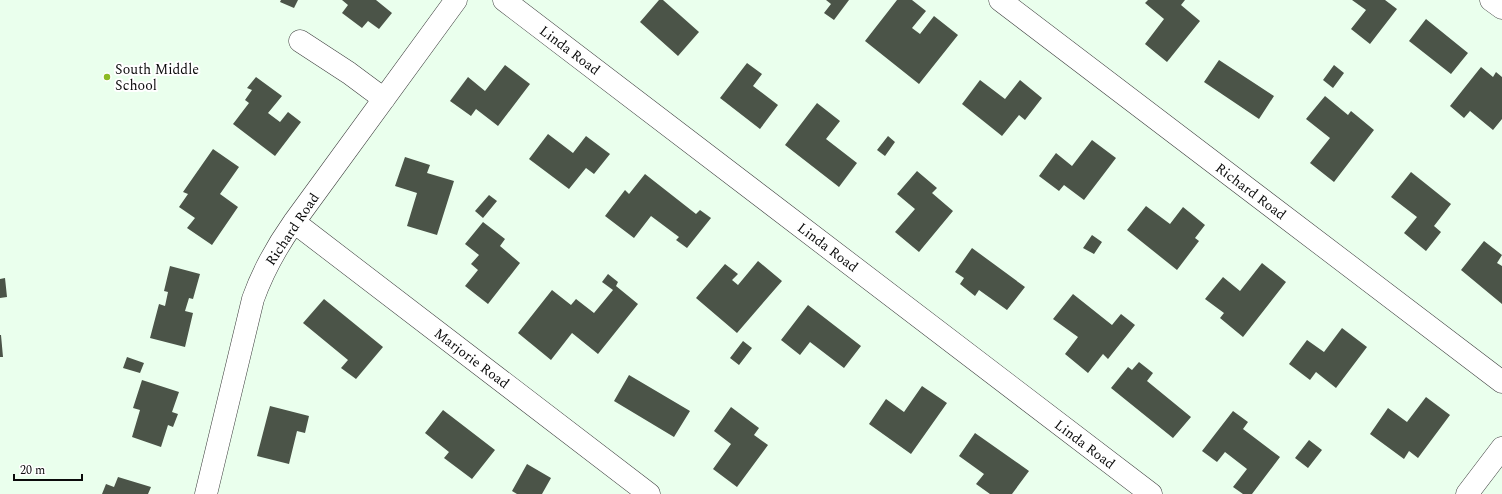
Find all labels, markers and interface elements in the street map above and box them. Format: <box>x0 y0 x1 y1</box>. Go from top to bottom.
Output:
street label: Linda Road <box>535 21 605 80</box>
place label: South Middle School <box>115 59 199 96</box>
marker: South Middle School <box>102 72 112 82</box>
street label: Richard Road <box>1211 158 1291 225</box>
street label: Richard Road <box>260 189 325 270</box>
street label: Linda Road <box>793 218 863 277</box>
street label: Marjorie Road <box>430 323 514 394</box>
street label: Linda Road <box>1050 415 1120 474</box>
scale bar <box>14 456 82 482</box>
text: 20 m <box>20 461 45 480</box>

